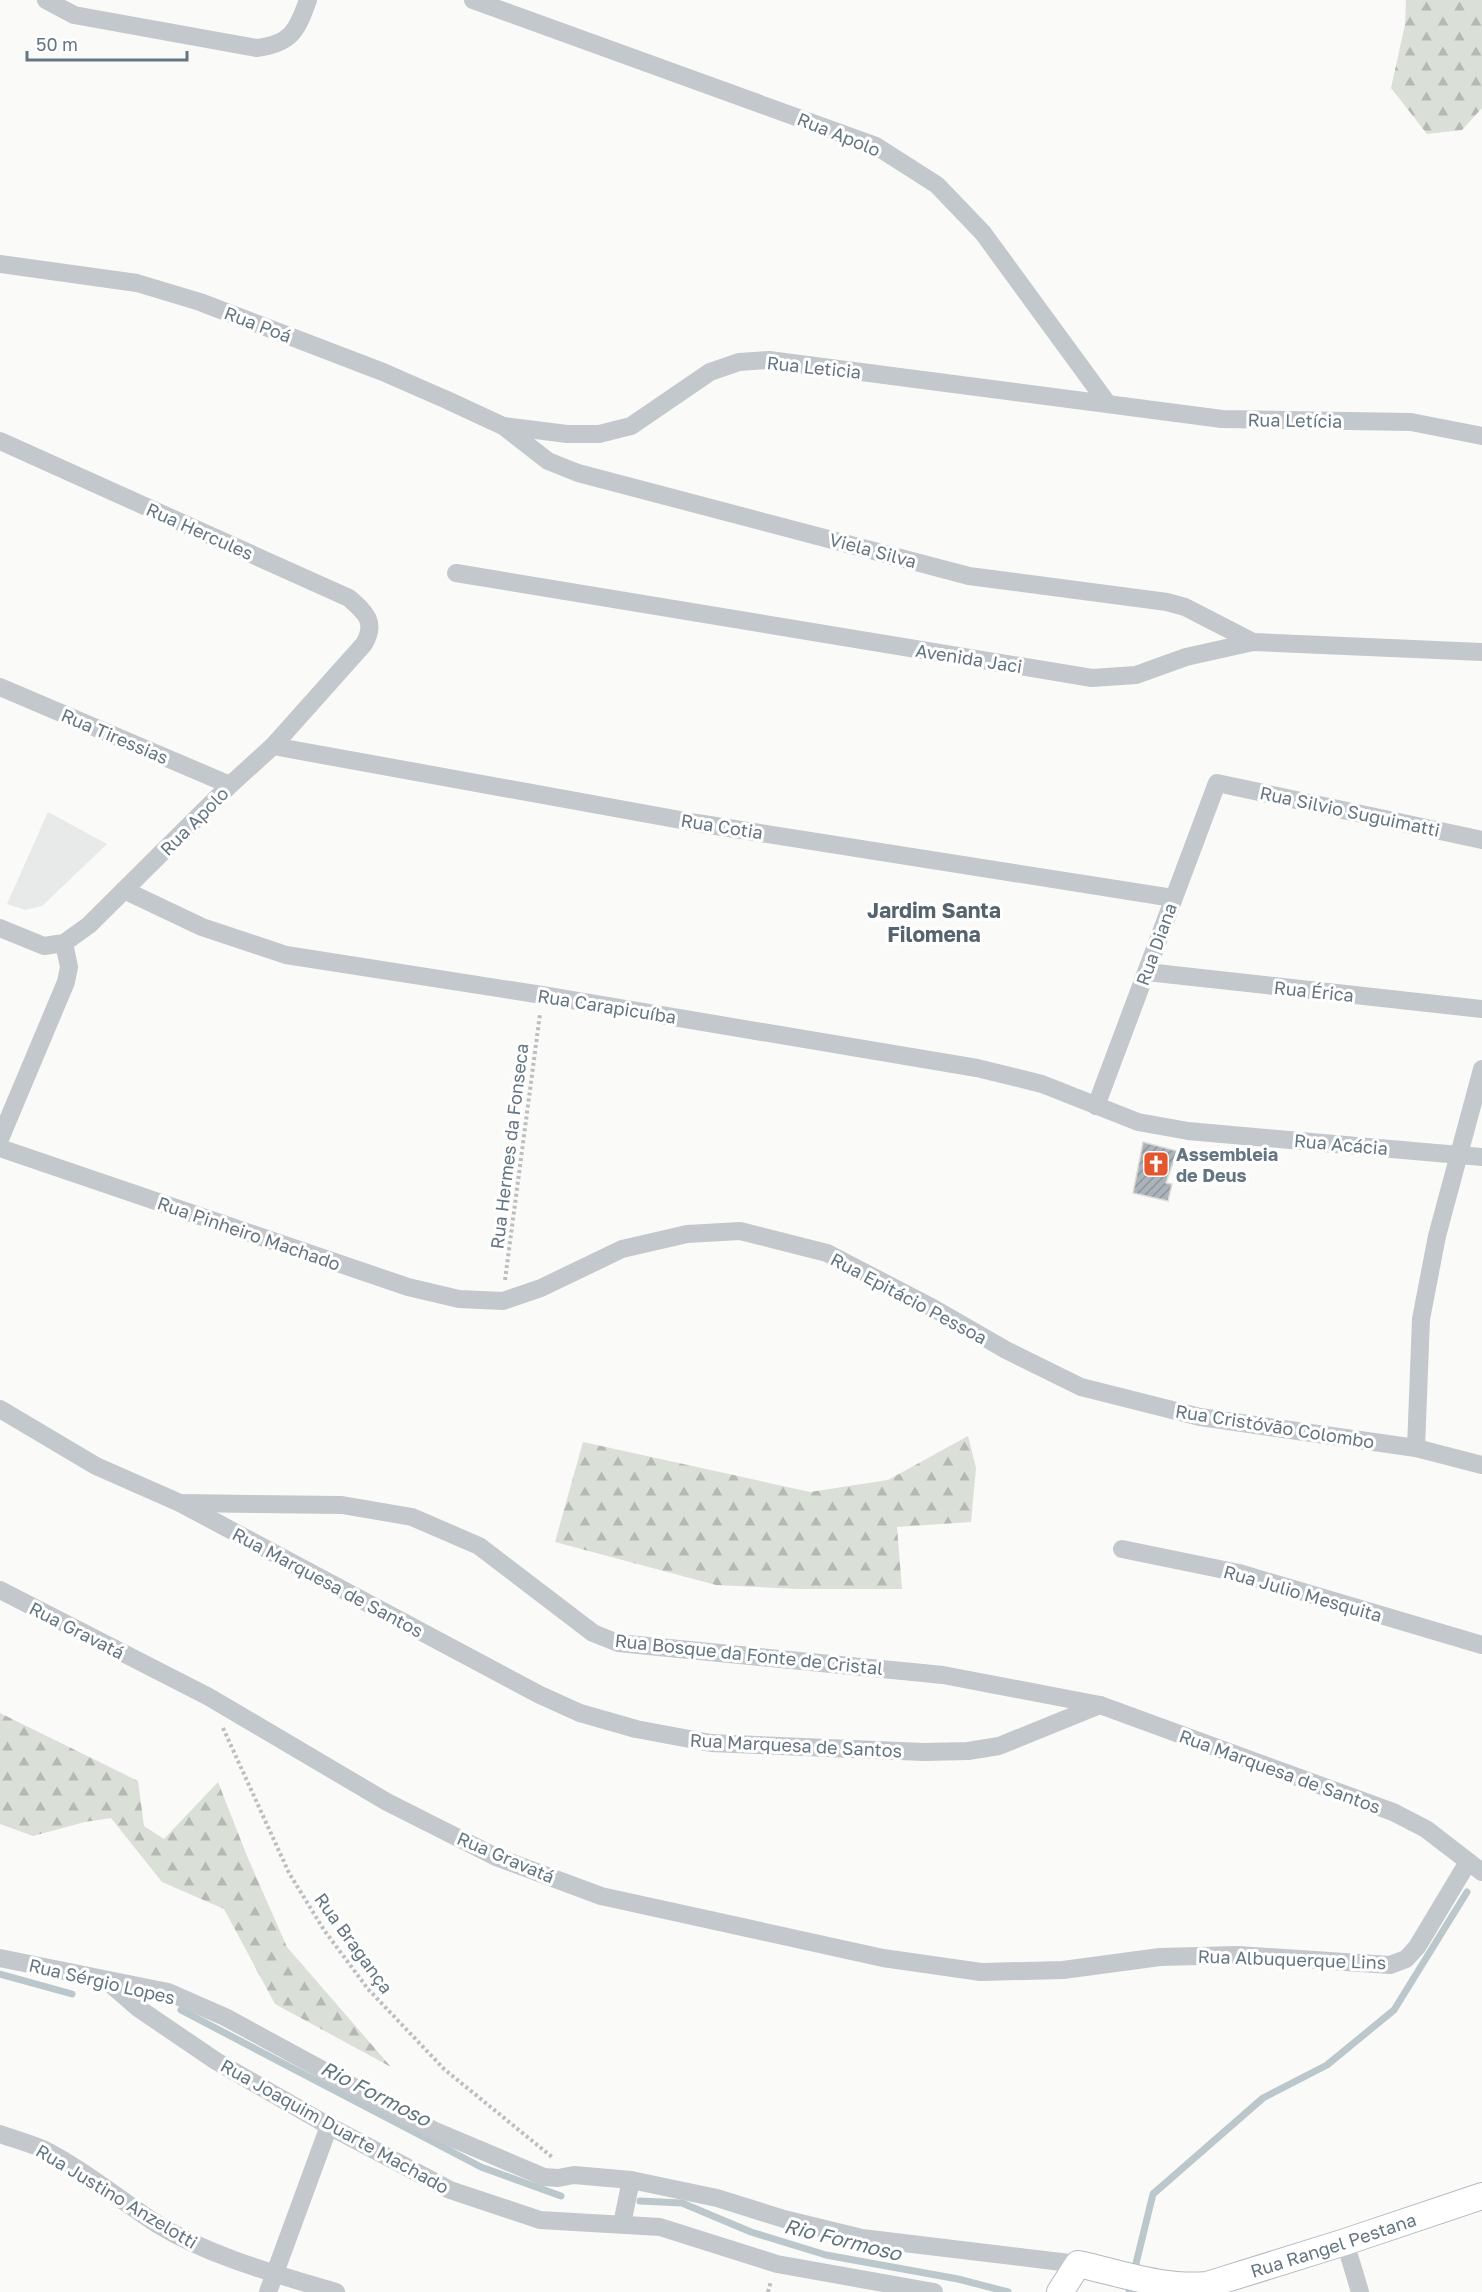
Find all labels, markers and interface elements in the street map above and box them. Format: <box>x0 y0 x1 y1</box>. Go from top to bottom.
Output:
scale bar <box>27 24 188 62</box>
text: 50 m <box>36 33 78 55</box>
street label: Rua Apolo <box>794 107 884 161</box>
street label: Rua Poá <box>221 301 295 347</box>
street label: Rua Leticia <box>766 351 862 383</box>
street label: Rua Letícia <box>1247 408 1343 432</box>
street label: Rua Hercules <box>143 498 257 564</box>
street label: Viela Silva <box>827 528 919 572</box>
street label: Avenida Jaci <box>914 639 1024 677</box>
street label: Rua Tiressias <box>58 704 172 768</box>
street label: Rua Silvio Suguimatti <box>1258 781 1442 841</box>
street label: Rua Apolo <box>155 782 233 860</box>
street label: Rua Cotia <box>679 809 765 843</box>
district label: Jardim Santa Filomena <box>867 897 1001 947</box>
street label: Rua Diana <box>1131 900 1181 988</box>
street label: Rua Érica <box>1273 976 1355 1006</box>
street label: Rua Carapicuíba <box>536 984 678 1028</box>
street label: Rua Hermes da Fonseca <box>485 1042 533 1250</box>
street label: Rua Acácia <box>1293 1129 1389 1159</box>
place label: Assembleia de Deus <box>1176 1143 1278 1186</box>
church icon: Assembleia de Deus <box>1141 1149 1171 1179</box>
street label: Rua Pinheiro Machado <box>155 1191 343 1275</box>
street label: Rua Epitácio Pessoa <box>827 1248 991 1348</box>
street label: Rua Cristóvão Colombo <box>1174 1399 1376 1453</box>
street label: Rua Marquesa de Santos <box>229 1522 427 1642</box>
street label: Rua Julio Mesquita <box>1221 1560 1385 1626</box>
street label: Rua Gravatá <box>26 1597 128 1663</box>
street label: Rua Bosque da Fonte de Cristal <box>614 1629 884 1679</box>
street label: Rua Marquesa de Santos <box>1176 1724 1384 1818</box>
street label: Rua Marquesa de Santos <box>689 1728 903 1762</box>
street label: Rua Gravatá <box>454 1827 558 1887</box>
street label: Rua Bragança <box>310 1888 398 1998</box>
street label: Rua Albuquerque Lins <box>1197 1945 1387 1973</box>
street label: Rua Sérgio Lopes <box>27 1953 177 2009</box>
street label: Rua Joaquim Duarte Machado <box>217 2054 453 2198</box>
water label: Rio Formoso <box>317 2055 436 2131</box>
street label: Rua Justino Anzelotti <box>32 2139 202 2253</box>
street label: Rua Rangel Pestana <box>1248 2208 1419 2282</box>
water label: Rio Formoso <box>782 2213 905 2265</box>

